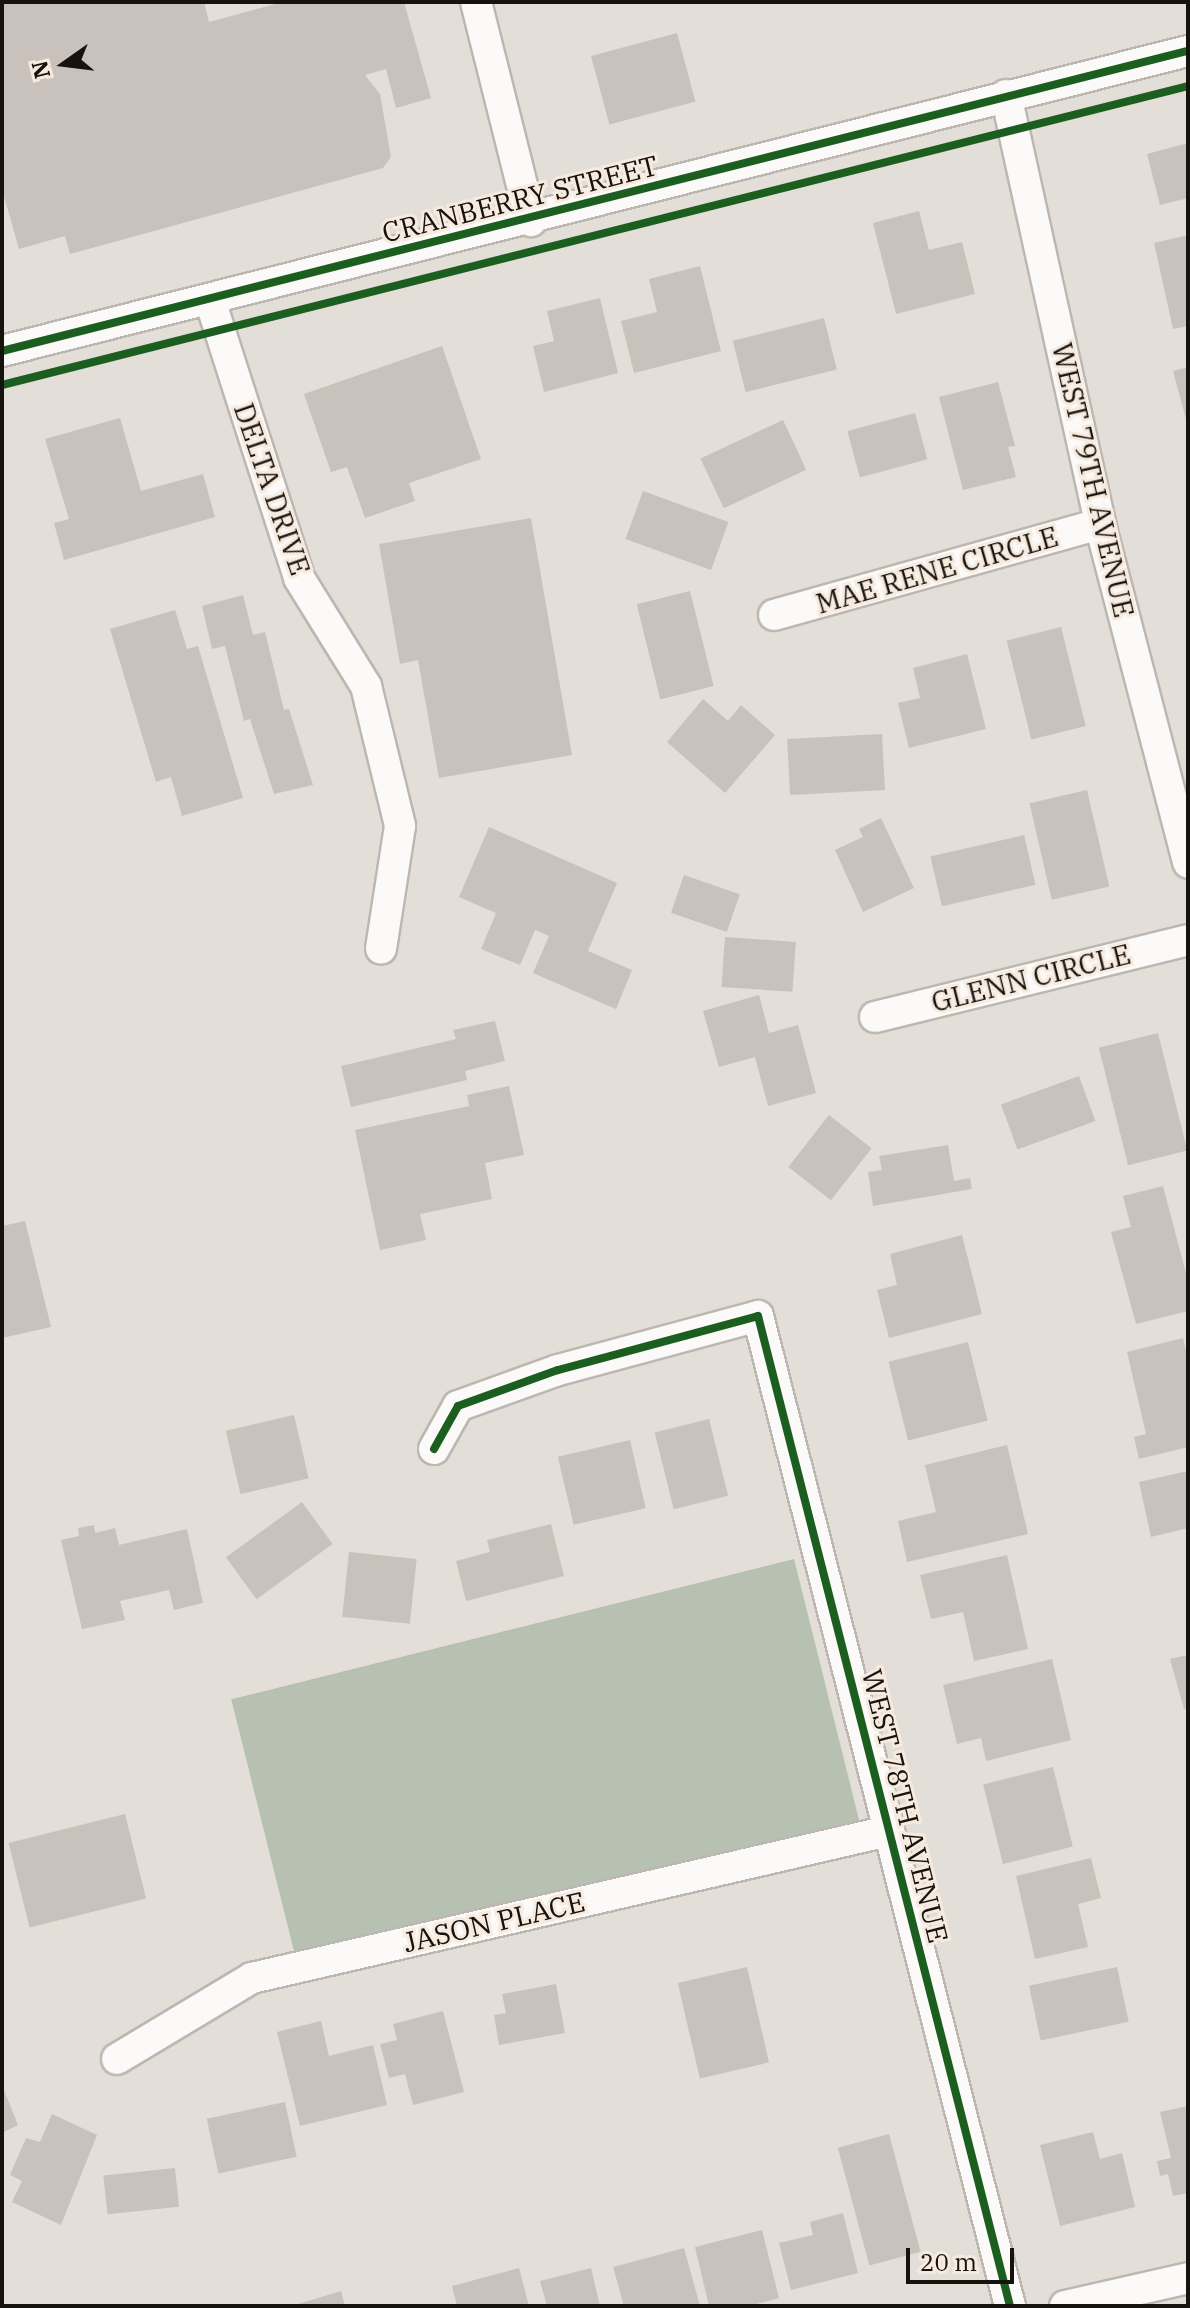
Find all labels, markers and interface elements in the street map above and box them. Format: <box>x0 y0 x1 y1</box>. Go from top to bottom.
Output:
north arrow <box>24 24 104 104</box>
text: N <box>24 58 56 82</box>
street label: CRANBERRY STREET <box>379 148 661 250</box>
street label: WEST 79TH AVENUE <box>1045 339 1141 621</box>
street label: DELTA DRIVE <box>227 399 317 579</box>
street label: MAE RENE CIRCLE <box>812 519 1062 621</box>
street label: GLENN CIRCLE <box>928 937 1134 1019</box>
street label: WEST 78TH AVENUE <box>855 1666 955 1946</box>
street label: JASON PLACE <box>400 1885 588 1959</box>
scale bar <box>910 2232 1018 2282</box>
text: 20 m <box>920 2246 977 2278</box>

